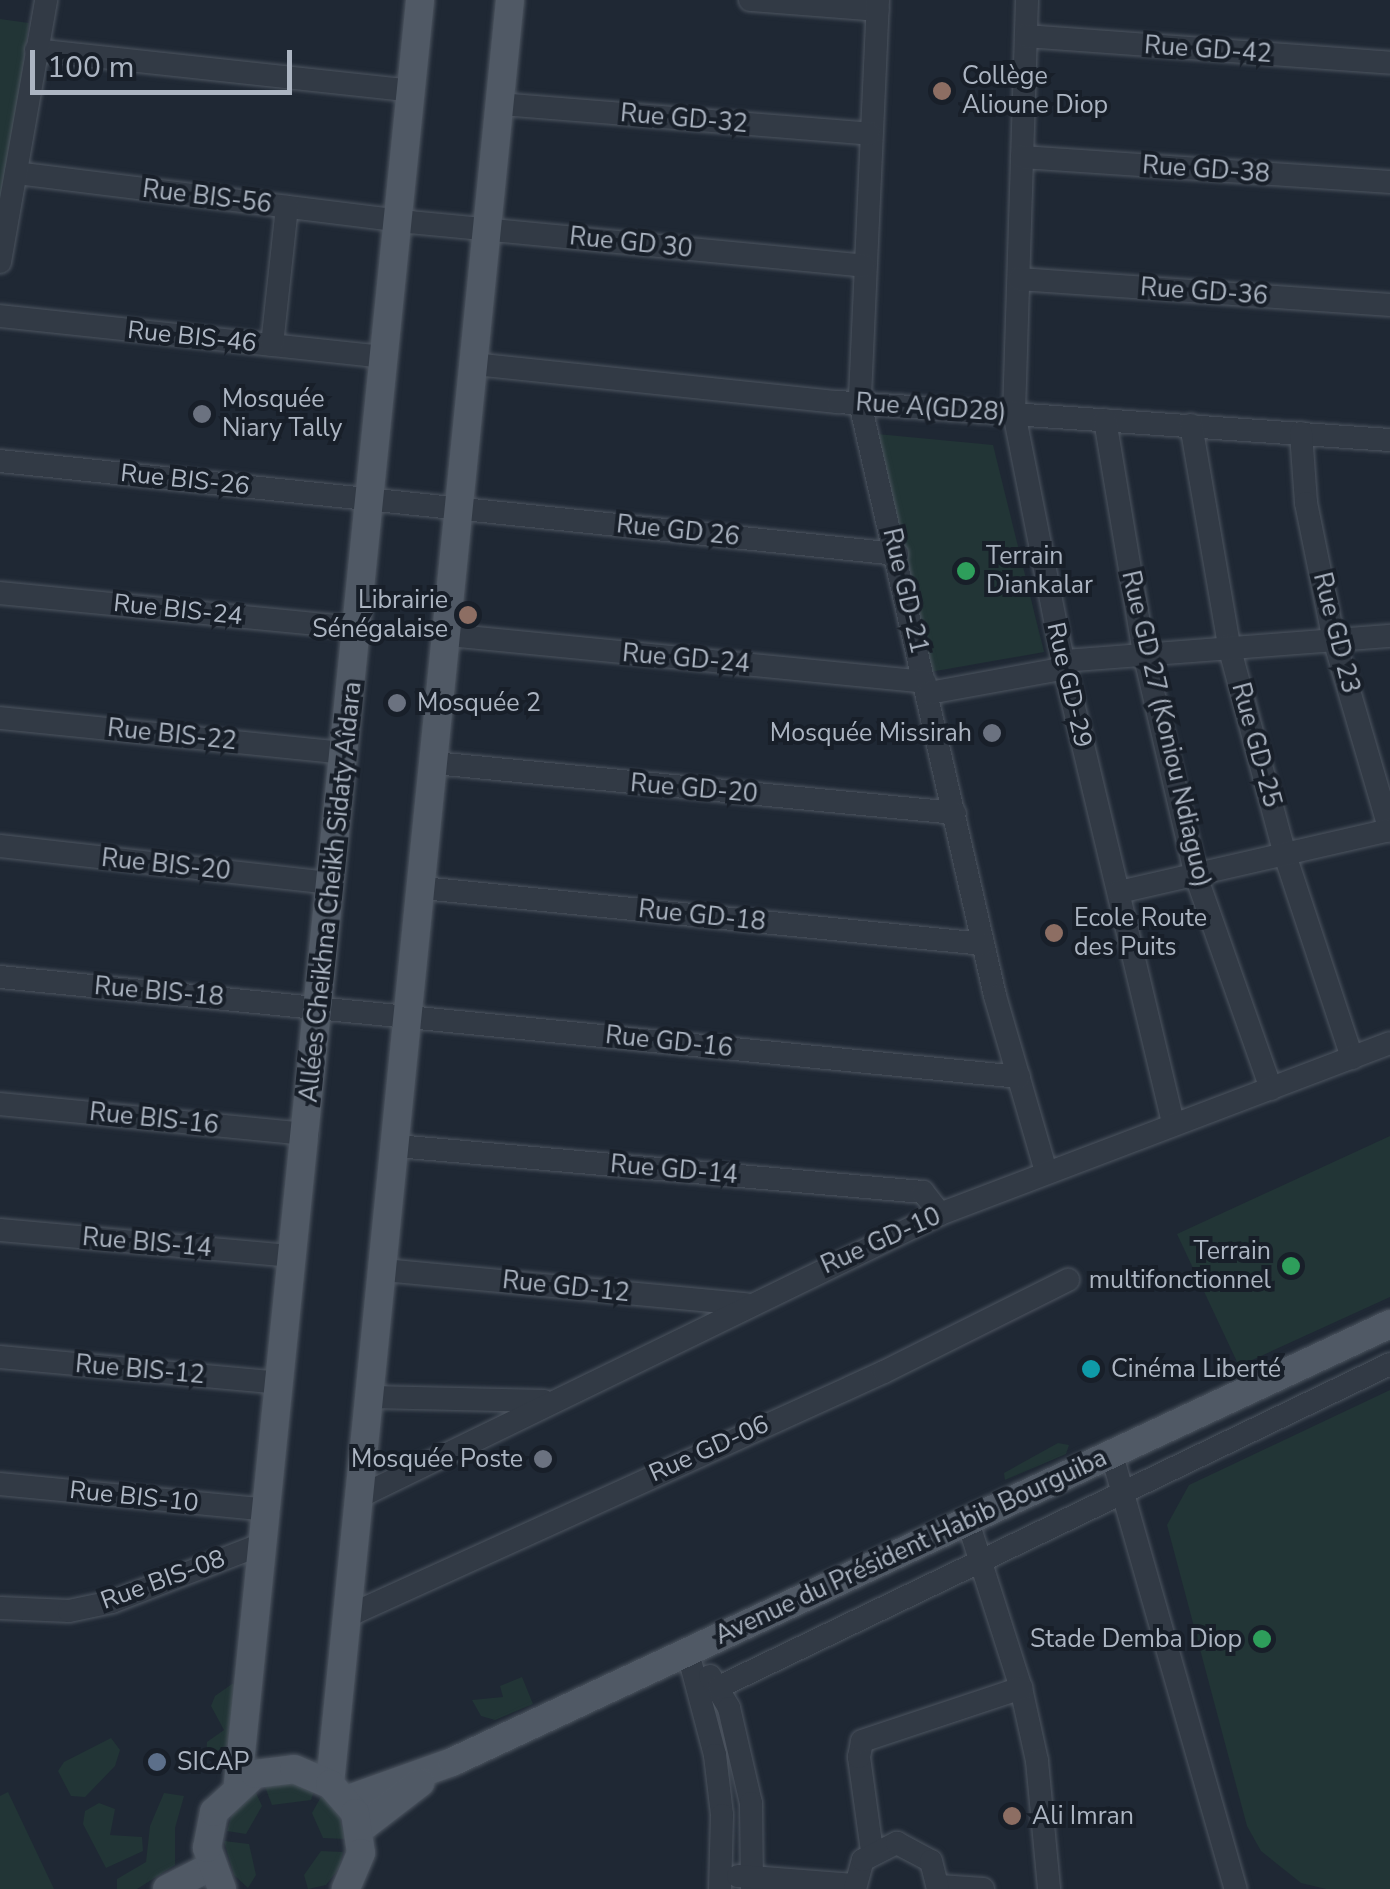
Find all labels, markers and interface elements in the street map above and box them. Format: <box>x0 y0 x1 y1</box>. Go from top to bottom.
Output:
scale bar <box>35 30 298 92</box>
street label: Rue GD-42 <box>1143 31 1273 69</box>
text: 100 m <box>47 47 134 88</box>
place label: Collège Alioune Diop <box>962 62 1108 121</box>
marker: Collège Alioune Diop <box>931 80 953 102</box>
street label: Rue GD-32 <box>619 98 749 140</box>
street label: Rue GD-38 <box>1141 151 1271 189</box>
street label: Rue BIS-56 <box>141 174 273 220</box>
street label: Rue GD 30 <box>568 222 694 264</box>
street label: Rue GD-36 <box>1139 273 1269 311</box>
street label: Rue BIS-46 <box>126 315 258 359</box>
place label: Mosquée Niary Tally <box>222 385 342 444</box>
street label: Rue A(GD28) <box>855 388 1007 428</box>
marker: Mosquée Niary Tally <box>191 403 213 425</box>
street label: Rue BIS-26 <box>119 458 251 502</box>
street label: Rue GD 26 <box>615 510 741 552</box>
street label: Rue GD-21 <box>876 525 934 657</box>
place label: Terrain Diankalar <box>986 542 1093 601</box>
marker: Terrain Diankalar <box>955 560 977 582</box>
street label: Rue GD 27 (Koniou Ndiaguo) <box>1115 568 1217 890</box>
street label: Rue GD 23 <box>1306 569 1366 697</box>
place label: Librairie Sénégalaise <box>312 586 448 645</box>
street label: Rue BIS-24 <box>112 588 244 632</box>
marker: Librairie Sénégalaise <box>457 604 479 626</box>
street label: Rue GD-29 <box>1040 619 1098 751</box>
street label: Rue GD-24 <box>621 638 751 680</box>
street label: Rue GD-25 <box>1225 679 1287 811</box>
street label: Allées Cheikhna Cheikh Sidaty Aîdara <box>294 680 368 1104</box>
place label: Mosquée 2 <box>417 688 541 718</box>
marker: Mosquée 2 <box>386 692 408 714</box>
street label: Rue BIS-22 <box>106 713 238 757</box>
place label: Mosquée Missirah <box>770 718 972 748</box>
marker: Mosquée Missirah <box>981 722 1003 744</box>
street label: Rue GD-20 <box>629 768 759 810</box>
street label: Rue BIS-20 <box>100 843 232 887</box>
street label: Rue GD-18 <box>637 894 767 938</box>
place label: Ecole Route des Puits <box>1074 904 1207 963</box>
marker: Ecole Route des Puits <box>1043 922 1065 944</box>
street label: Rue BIS-18 <box>93 971 225 1013</box>
street label: Rue GD-16 <box>604 1020 734 1064</box>
street label: Rue BIS-16 <box>88 1097 220 1141</box>
street label: Rue GD-14 <box>609 1149 739 1191</box>
street label: Rue GD-10 <box>817 1201 945 1281</box>
street label: Rue BIS-14 <box>81 1222 213 1264</box>
place label: Terrain multifonctionnel <box>1089 1237 1271 1296</box>
marker: Terrain multifonctionnel <box>1280 1255 1302 1277</box>
street label: Rue GD-12 <box>501 1265 631 1309</box>
street label: Rue BIS-12 <box>74 1349 206 1391</box>
place label: Cinéma Liberté <box>1111 1354 1281 1384</box>
marker: Cinéma Liberté <box>1080 1358 1102 1380</box>
street label: Rue GD-06 <box>645 1409 773 1489</box>
street label: Avenue du Président Habib Bourguiba <box>710 1443 1112 1651</box>
place label: Mosquée Poste <box>351 1444 523 1474</box>
marker: Mosquée Poste <box>532 1448 554 1470</box>
street label: Rue BIS-10 <box>68 1475 200 1519</box>
street label: Rue BIS-08 <box>97 1544 229 1616</box>
place label: Stade Demba Diop <box>1030 1624 1242 1654</box>
marker: Stade Demba Diop <box>1251 1628 1273 1650</box>
place label: SICAP <box>177 1747 249 1777</box>
marker: SICAP <box>146 1751 168 1773</box>
place label: Ali Imran <box>1032 1801 1134 1831</box>
marker: Ali Imran <box>1001 1805 1023 1827</box>

